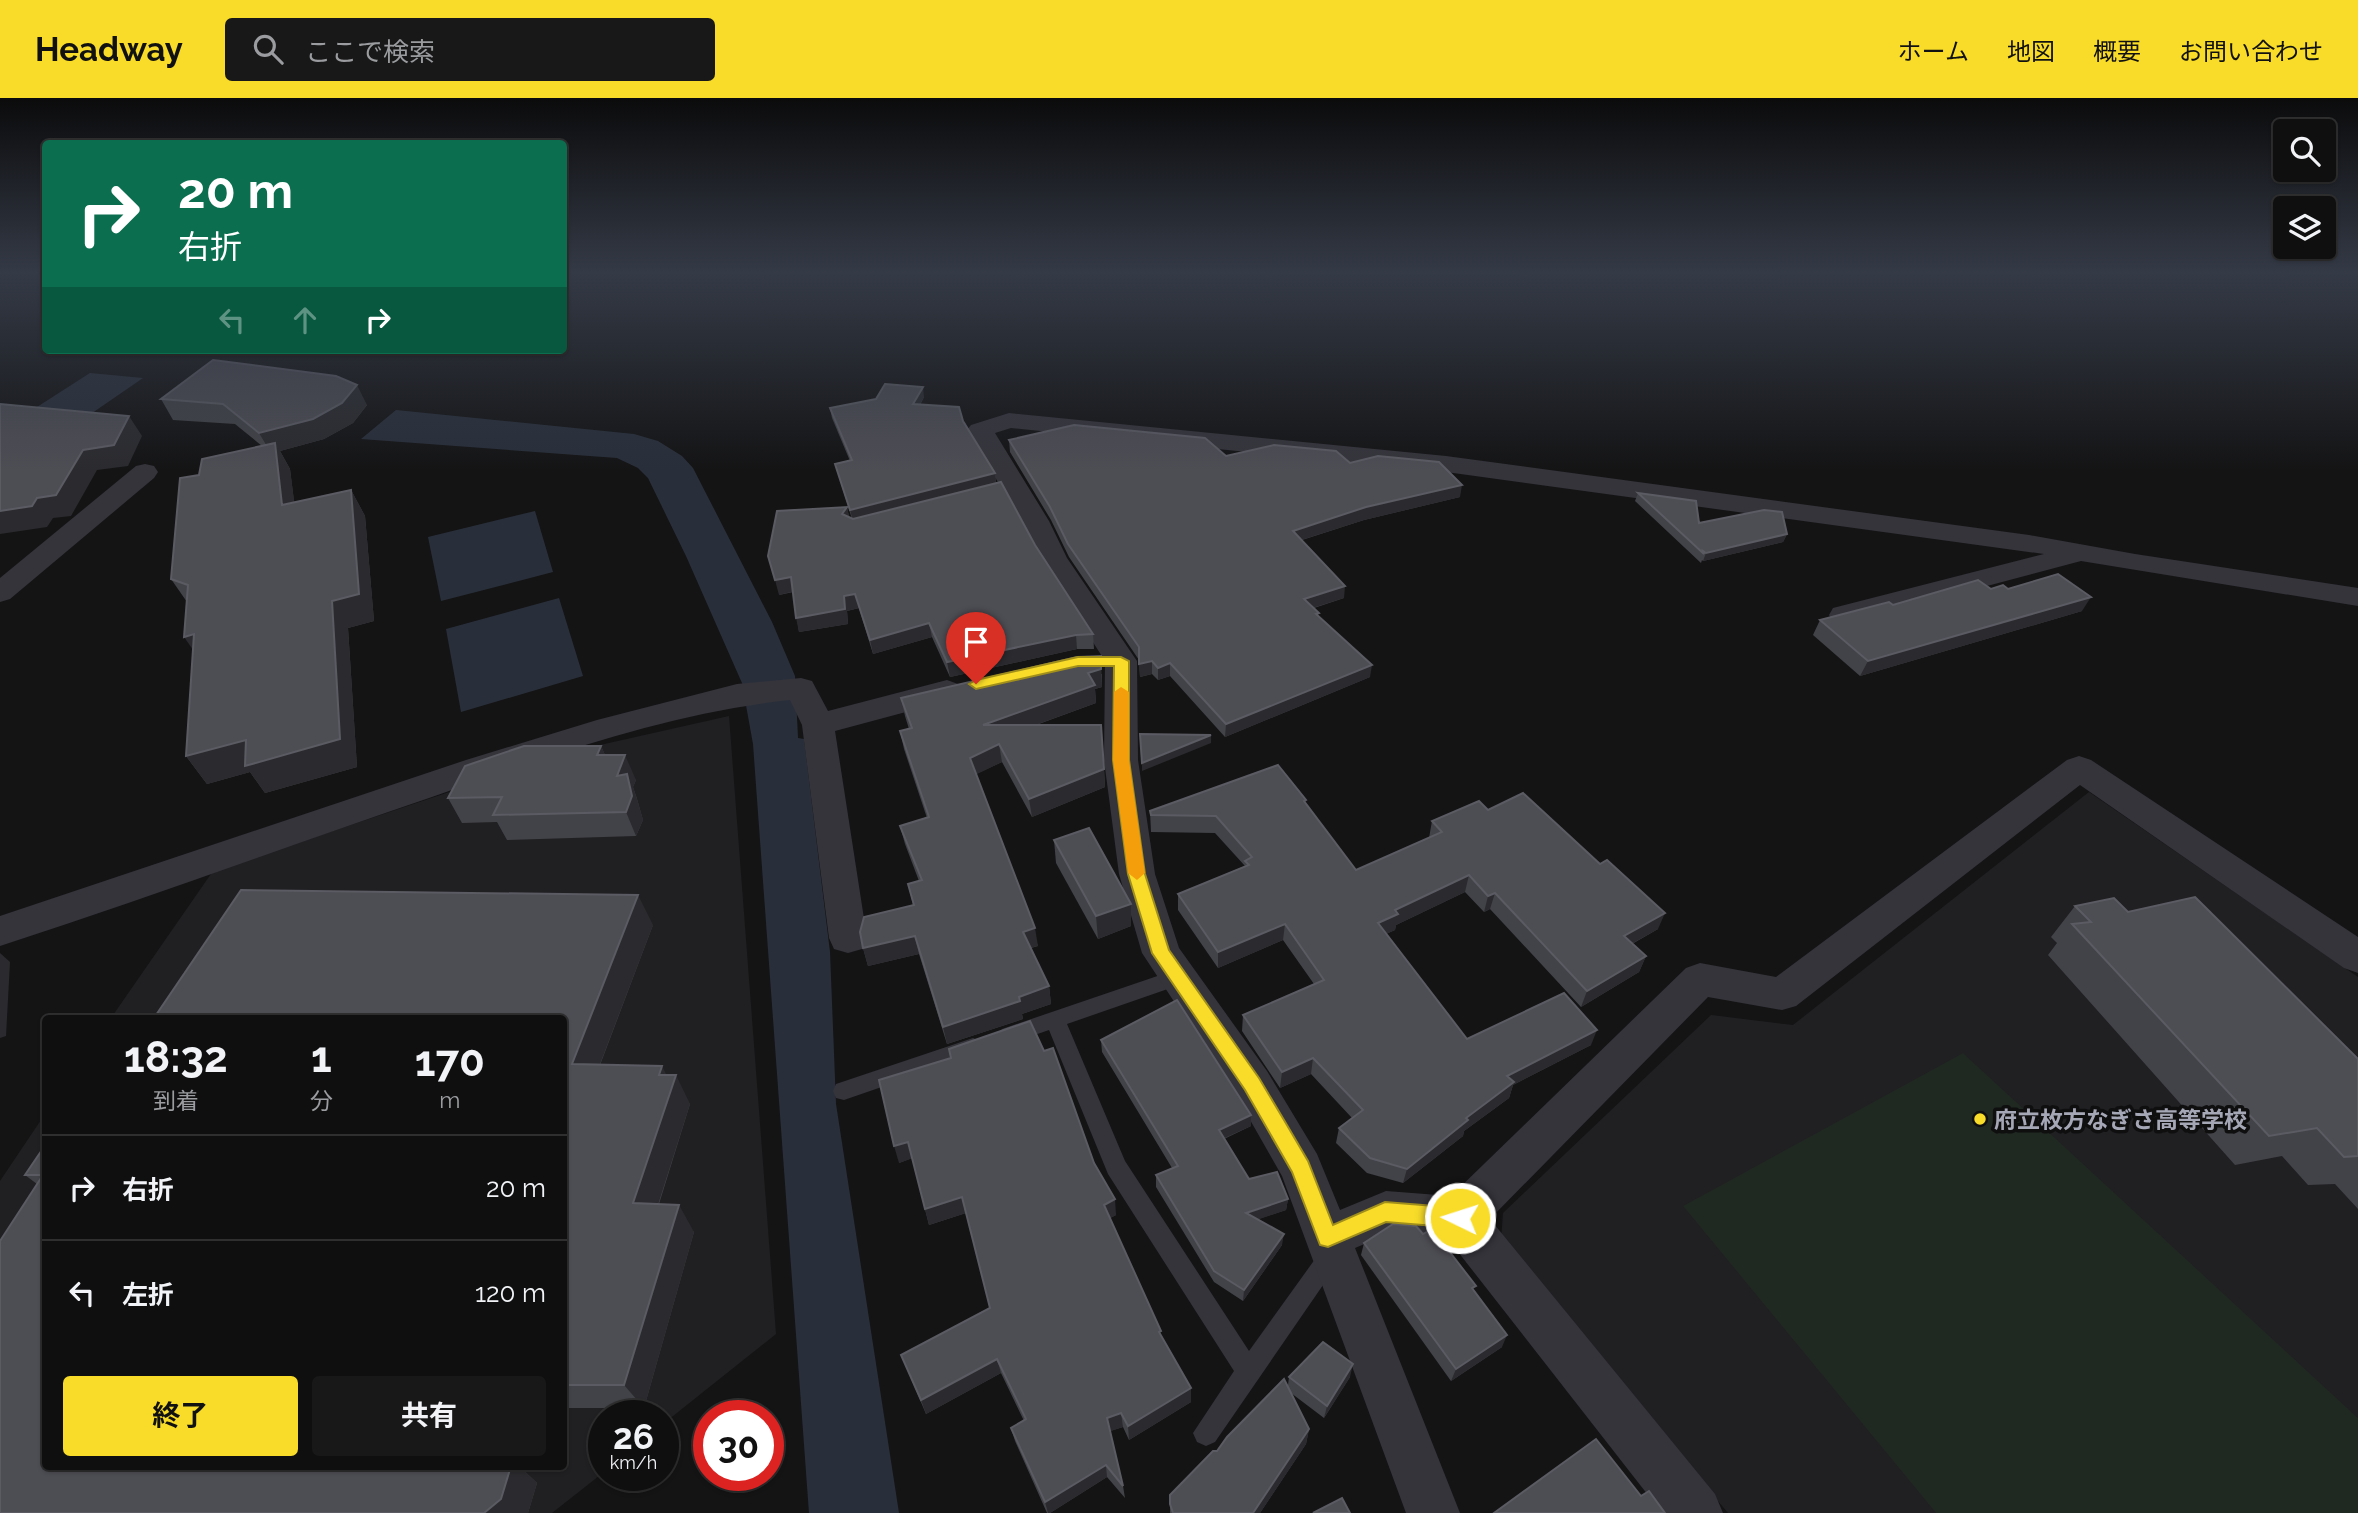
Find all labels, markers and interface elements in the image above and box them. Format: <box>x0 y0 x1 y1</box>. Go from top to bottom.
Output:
search box <box>225 18 715 81</box>
text: Headway <box>35 30 183 69</box>
icon: search <box>249 30 287 68</box>
text: ここで検索 <box>305 37 435 67</box>
text: ホーム <box>1898 37 1969 66</box>
text: 地図 <box>2007 37 2055 66</box>
text: 概要 <box>2093 37 2141 66</box>
text: お問い合わせ <box>2179 37 2323 66</box>
map controls <box>2273 119 2336 259</box>
button: search <box>2273 119 2336 182</box>
text: 20 m <box>178 162 293 219</box>
icon: right <box>63 168 154 259</box>
button: layers <box>2273 196 2336 259</box>
text: 右折 <box>178 228 242 265</box>
icon: left <box>213 301 251 339</box>
icon: ahead <box>286 301 324 339</box>
icon: right <box>359 301 397 339</box>
pin <box>946 612 1006 684</box>
icon: arrive <box>957 623 995 661</box>
text: 18:32 <box>124 1033 228 1082</box>
text: 1 <box>311 1033 332 1082</box>
text: 170 <box>415 1037 485 1086</box>
text: m <box>439 1086 460 1113</box>
text: 到着 <box>153 1087 199 1114</box>
text: 分 <box>310 1087 333 1114</box>
place label: 府立枚方なぎさ高等学校 <box>1994 1106 2247 1133</box>
marker: 府立枚方なぎさ高等学校 <box>1972 1111 1988 1127</box>
icon: right <box>63 1169 101 1207</box>
text: 20 m <box>486 1173 546 1203</box>
text: 右折 <box>122 1175 174 1205</box>
position arrow <box>1423 1181 1497 1255</box>
icon: left <box>63 1274 101 1312</box>
text: 120 m <box>475 1278 546 1308</box>
text: 左折 <box>122 1280 174 1310</box>
button: 終了 <box>63 1376 298 1456</box>
button: 共有 <box>312 1376 546 1456</box>
speed limit sign: 30 <box>693 1400 784 1491</box>
text: 26 <box>613 1416 654 1457</box>
text: km/h <box>610 1452 657 1473</box>

